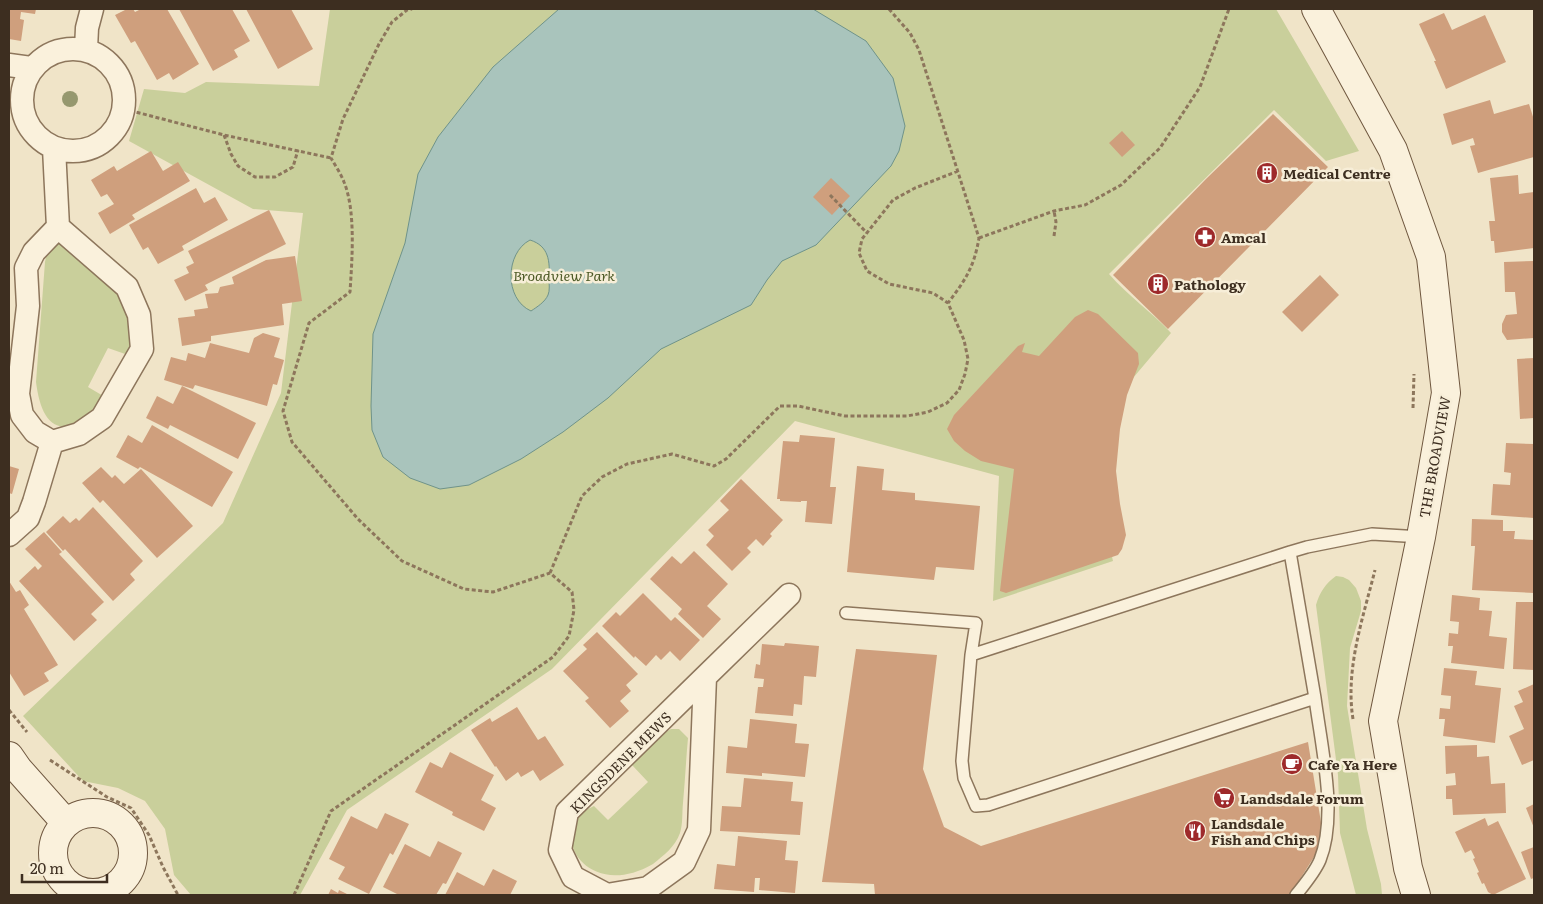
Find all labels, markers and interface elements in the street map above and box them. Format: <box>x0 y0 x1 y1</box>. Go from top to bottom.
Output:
building icon: Medical Centre <box>1255 161 1279 185</box>
place label: Medical Centre <box>1283 163 1391 183</box>
pharmacy icon: Amcal <box>1193 225 1217 249</box>
place label: Amcal <box>1221 227 1266 247</box>
park label: Broadview Park <box>513 265 615 285</box>
building icon: Pathology <box>1146 272 1170 296</box>
place label: Pathology <box>1174 274 1246 294</box>
street label: THE BROADVIEW <box>1413 394 1455 520</box>
street label: KINGSDENE MEWS <box>565 707 675 817</box>
cafe icon: Cafe Ya Here <box>1280 752 1304 776</box>
place label: Cafe Ya Here <box>1308 754 1397 774</box>
supermarket icon: Landsdale Forum <box>1212 786 1236 810</box>
place label: Landsdale Forum <box>1240 788 1364 808</box>
place label: Landsdale Fish and Chips <box>1211 813 1315 849</box>
restaurant icon: Landsdale Fish and Chips <box>1183 819 1207 843</box>
scale bar <box>22 852 108 884</box>
text: 20 m <box>30 856 64 879</box>

